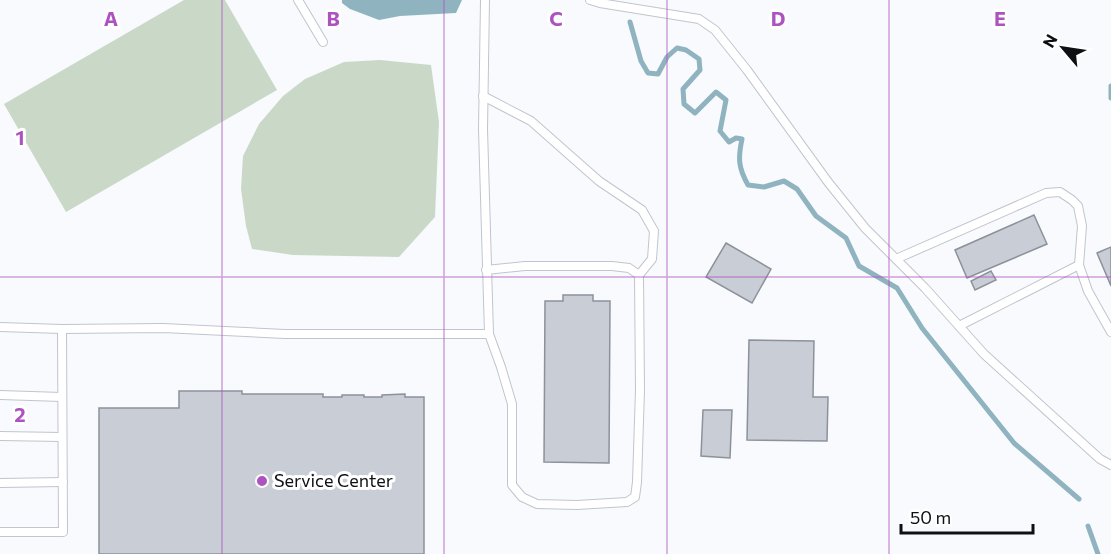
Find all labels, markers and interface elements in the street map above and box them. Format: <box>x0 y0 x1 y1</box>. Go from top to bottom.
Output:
text: A <box>104 6 118 30</box>
text: B <box>326 6 340 30</box>
text: C <box>549 6 563 30</box>
text: D <box>771 6 785 30</box>
text: E <box>994 6 1006 30</box>
north arrow <box>1033 18 1093 78</box>
text: N <box>1038 31 1061 50</box>
text: 1 <box>15 125 25 149</box>
text: 2 <box>14 402 26 426</box>
place label: Service Center <box>274 469 393 491</box>
marker: Service Center <box>255 474 269 488</box>
scale bar <box>901 497 1033 535</box>
text: 50 m <box>910 506 951 528</box>

